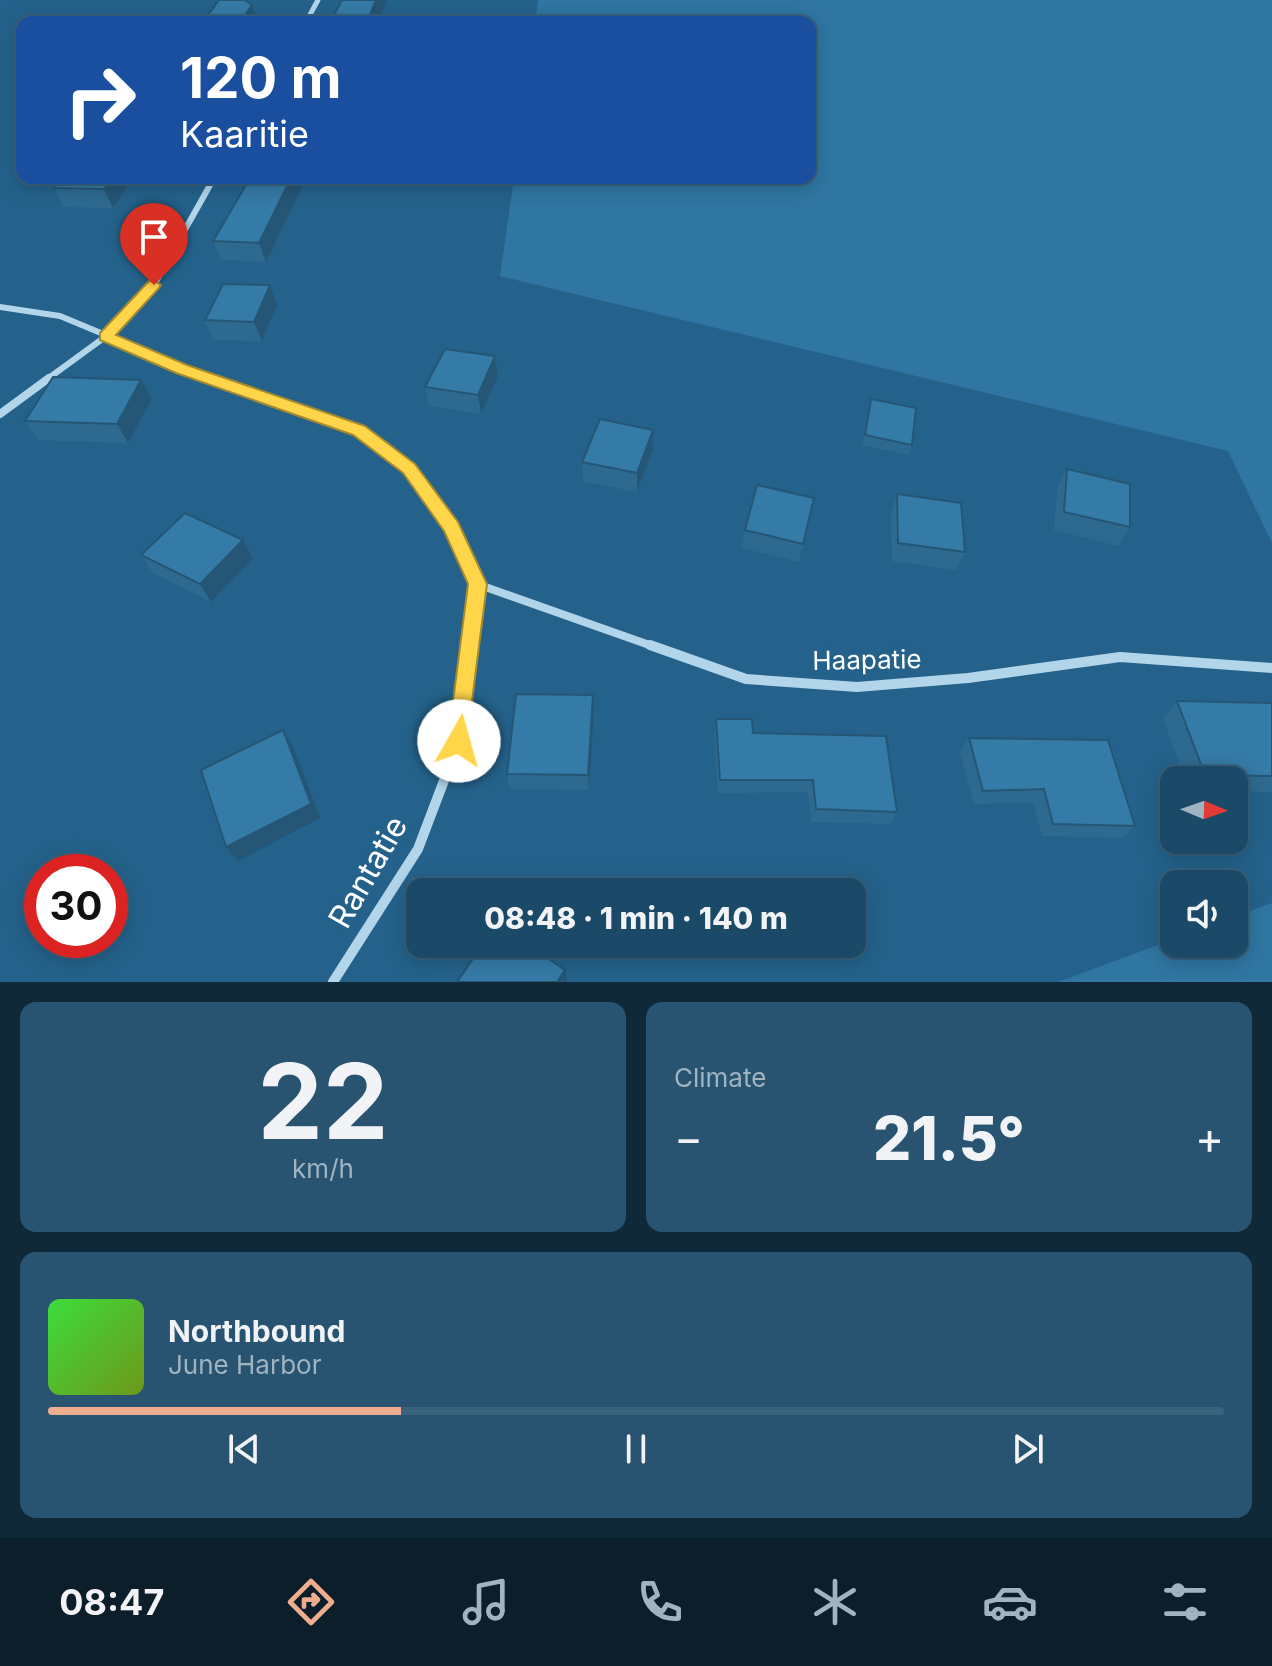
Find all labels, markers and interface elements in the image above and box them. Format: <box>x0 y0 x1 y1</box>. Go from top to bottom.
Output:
text: 120 m <box>180 44 342 112</box>
icon: right <box>48 48 152 152</box>
text: Kaaritie <box>180 112 309 156</box>
pin <box>120 203 188 285</box>
icon: arrive <box>132 215 176 259</box>
street label: Haapatie <box>812 643 922 676</box>
position arrow <box>417 699 501 783</box>
north arrow <box>1160 766 1248 854</box>
map controls <box>1160 766 1248 958</box>
street label: Rantatie <box>320 809 415 935</box>
speed limit sign: 30 <box>24 854 128 958</box>
button: sound <box>1160 870 1248 958</box>
text: 08:48 · 1 min · 140 m <box>484 900 788 936</box>
text: 22 <box>257 1038 389 1164</box>
text: Climate <box>674 1062 766 1093</box>
text: 21.5° <box>873 1102 1025 1174</box>
text: − <box>674 1111 703 1165</box>
text: + <box>1195 1111 1224 1165</box>
text: km/h <box>292 1153 354 1184</box>
text: Northbound <box>168 1313 345 1349</box>
text: June Harbor <box>168 1349 321 1380</box>
icon: previous <box>222 1427 266 1471</box>
icon: pause <box>614 1427 658 1471</box>
icon: next <box>1006 1427 1050 1471</box>
icon: directions <box>283 1574 339 1630</box>
icon: music <box>458 1574 514 1630</box>
icon: phone <box>632 1574 688 1630</box>
icon: climate <box>807 1574 863 1630</box>
icon: car <box>982 1574 1038 1630</box>
icon: filters <box>1157 1574 1213 1630</box>
text: 08:47 <box>59 1580 164 1624</box>

